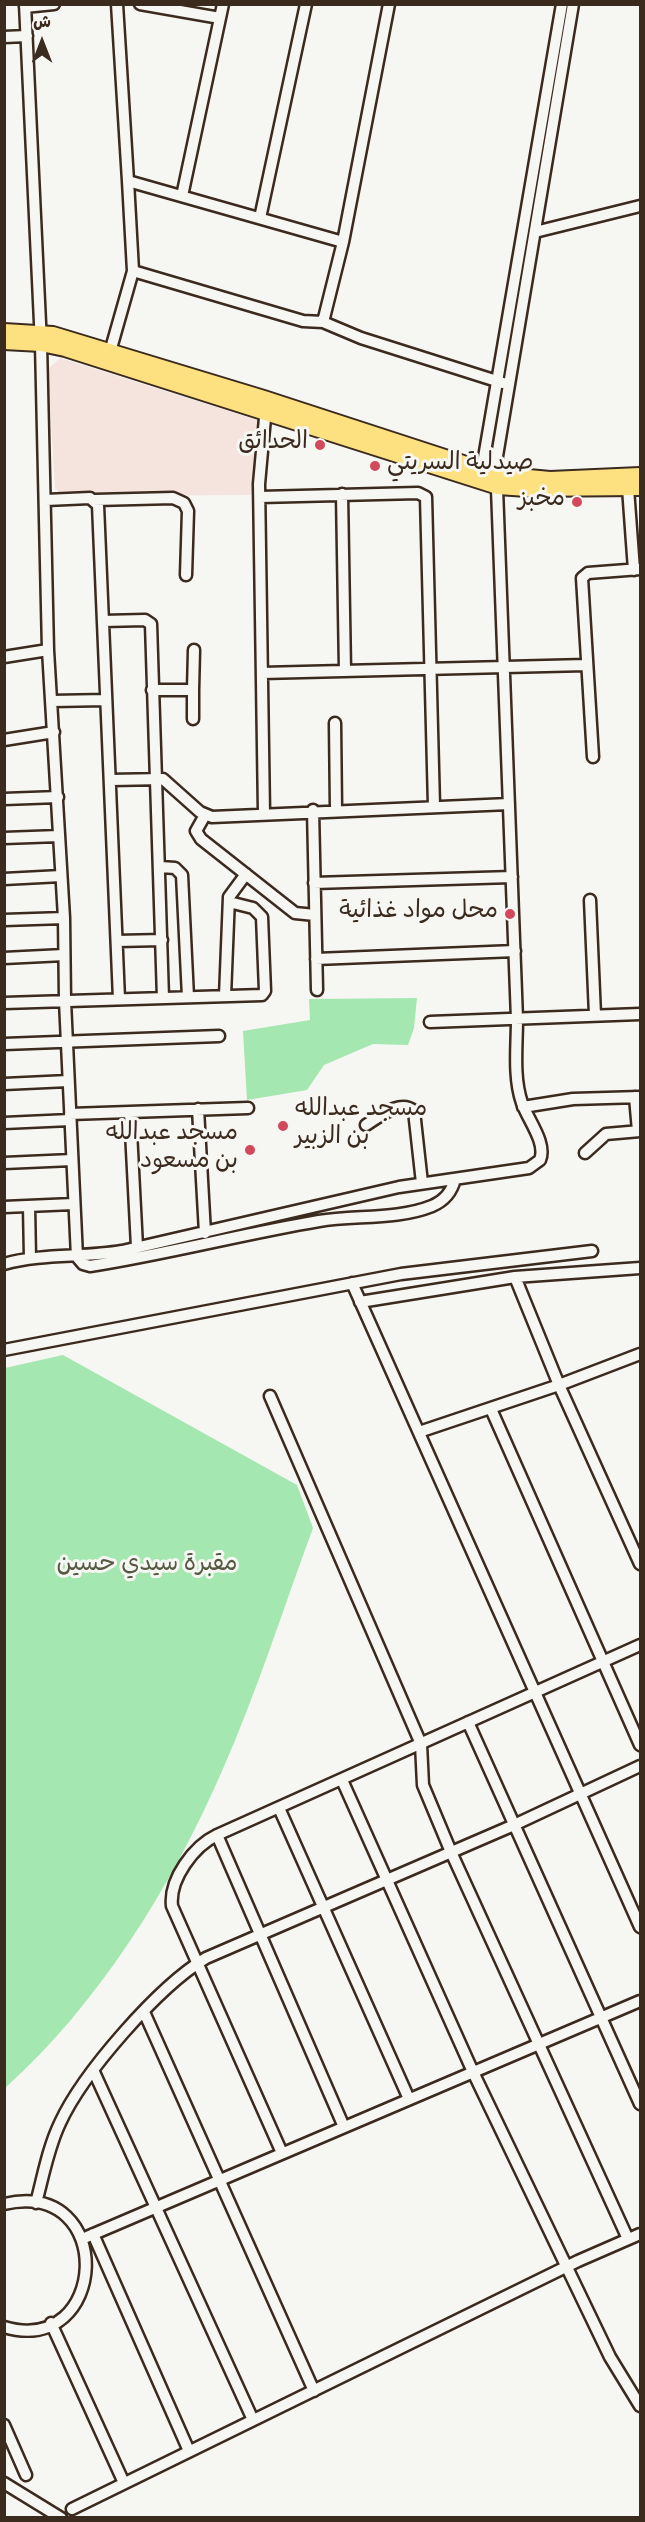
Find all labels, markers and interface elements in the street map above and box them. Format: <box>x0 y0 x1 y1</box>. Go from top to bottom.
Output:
north arrow <box>12 12 72 72</box>
text: ش <box>33 12 51 35</box>
place label: الحدائق <box>238 431 308 459</box>
marker: الحدائق <box>313 438 327 452</box>
place label: صيدلية السريتي <box>387 452 534 480</box>
marker: صيدلية السريتي <box>368 459 382 473</box>
place label: مخبز <box>518 488 565 516</box>
marker: مخبز <box>570 495 584 509</box>
place label: محل مواد غذائية <box>339 900 498 928</box>
marker: محل مواد غذائية <box>503 907 517 921</box>
place label: مسجد عبدالله بن الزبير <box>295 1098 427 1154</box>
marker: مسجد عبدالله بن الزبير <box>276 1119 290 1133</box>
place label: مسجد عبدالله بن مسعود <box>106 1122 238 1178</box>
marker: مسجد عبدالله بن مسعود <box>243 1143 257 1157</box>
park label: مقبرة سيدي حسين <box>56 1553 238 1581</box>

